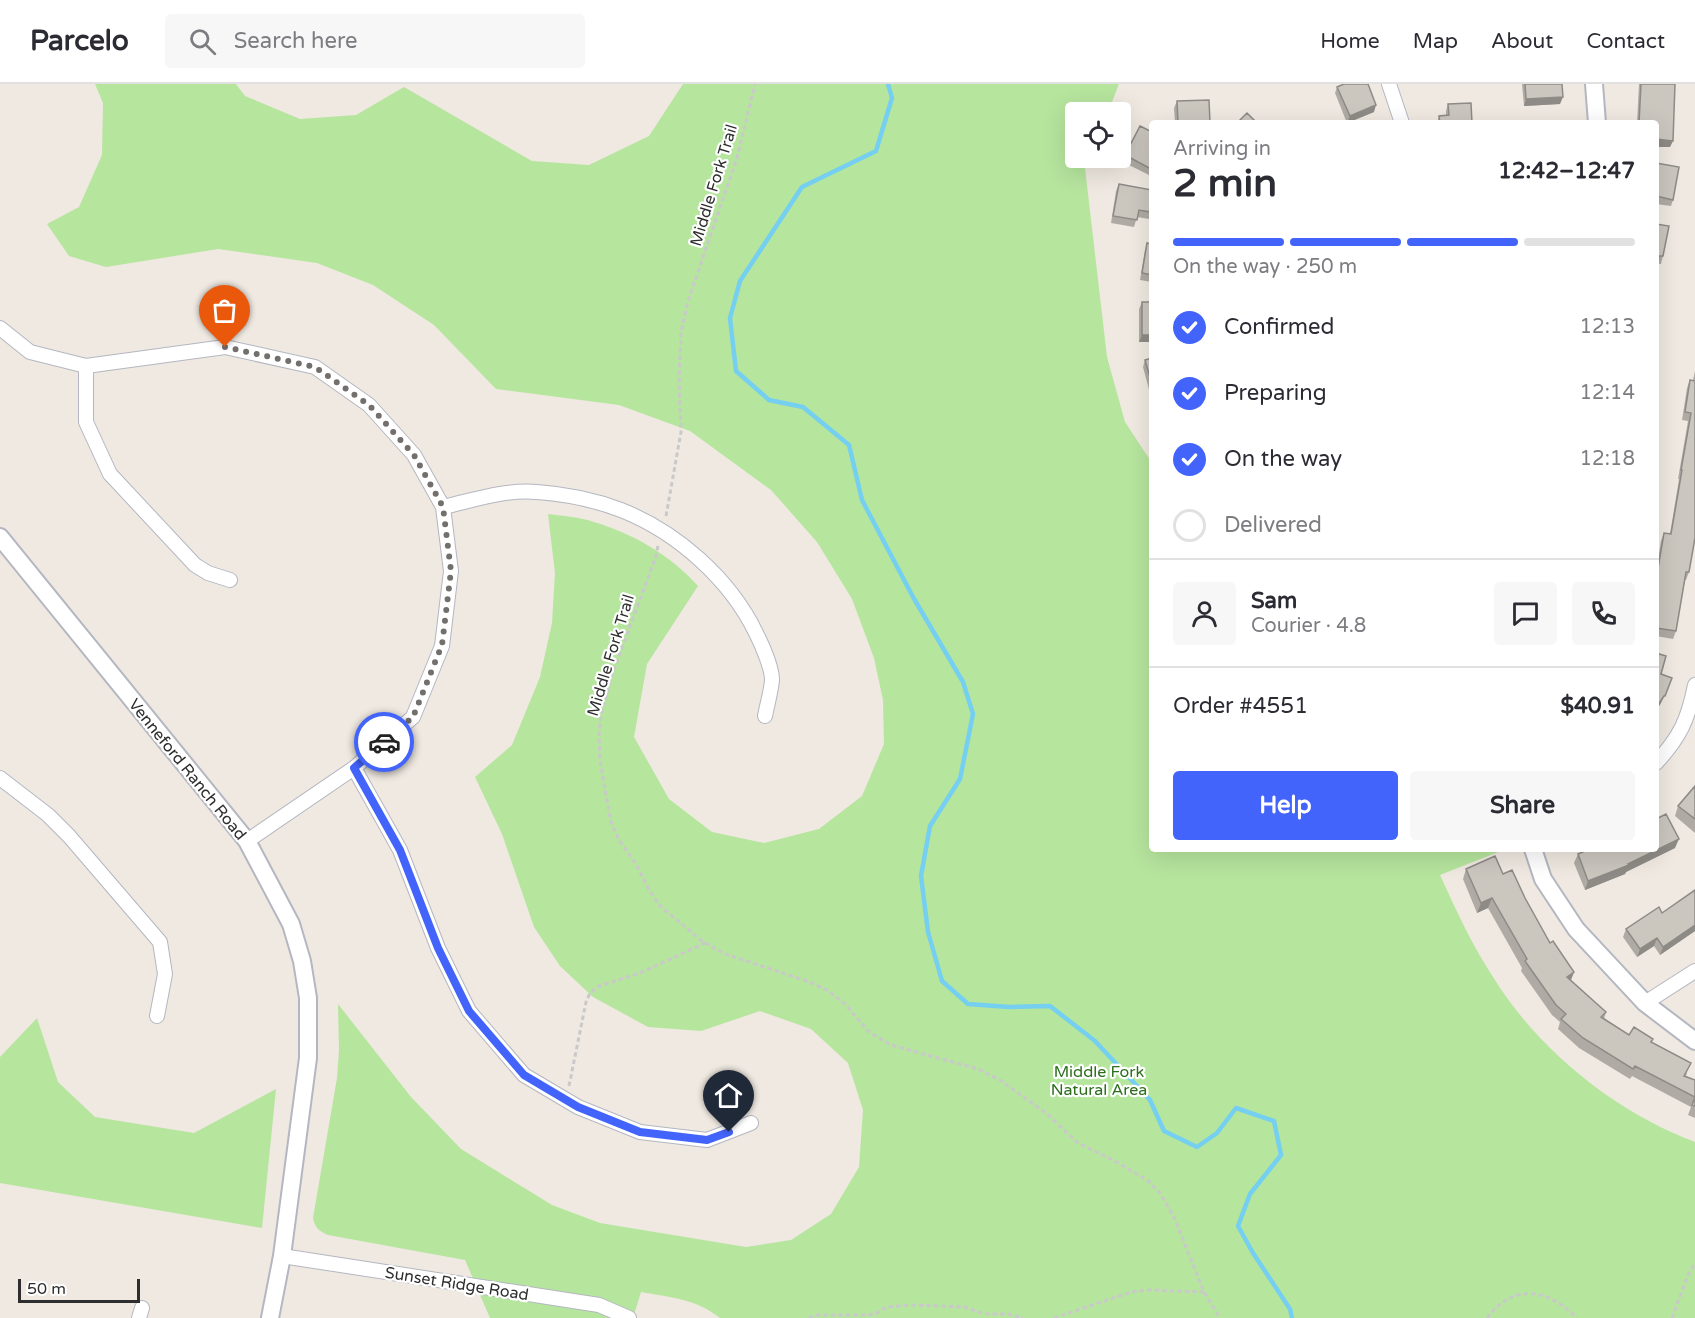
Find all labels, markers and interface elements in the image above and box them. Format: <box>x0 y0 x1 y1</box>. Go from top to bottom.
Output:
search box <box>165 14 585 68</box>
text: Parcelo <box>30 24 129 58</box>
icon: search <box>186 25 219 58</box>
text: Search here <box>234 28 358 54</box>
text: Home <box>1320 29 1380 54</box>
text: Map <box>1413 29 1458 54</box>
text: About <box>1491 29 1553 54</box>
text: Contact <box>1586 29 1665 54</box>
map controls <box>1065 102 1131 168</box>
button: locate <box>1065 102 1131 168</box>
street label: Middle Fork Trail <box>686 122 742 249</box>
text: Arriving in <box>1173 137 1271 161</box>
text: 12:42–12:47 <box>1498 158 1635 184</box>
text: 2 min <box>1173 160 1277 207</box>
text: On the way · 250 m <box>1173 255 1357 279</box>
pin <box>199 285 250 347</box>
icon: bag <box>208 294 241 327</box>
icon: check <box>1173 311 1206 344</box>
text: Confirmed <box>1224 314 1334 340</box>
text: 12:13 <box>1580 315 1635 339</box>
icon: check <box>1173 377 1206 410</box>
text: Preparing <box>1224 380 1327 406</box>
text: 12:14 <box>1580 381 1635 405</box>
icon: check <box>1173 443 1206 476</box>
text: On the way <box>1224 446 1342 472</box>
text: 12:18 <box>1580 447 1635 471</box>
text: Delivered <box>1224 512 1322 538</box>
button: person <box>1173 582 1236 645</box>
button: chat <box>1494 582 1557 645</box>
button: phone <box>1572 582 1635 645</box>
text: Sam <box>1251 588 1297 614</box>
street label: Middle Fork Trail <box>583 592 639 719</box>
text: Courier · 4.8 <box>1251 614 1366 638</box>
text: Order #4551 <box>1173 693 1308 719</box>
text: $40.91 <box>1560 693 1635 719</box>
street label: Venneford Ranch Road <box>124 695 250 844</box>
courier <box>354 712 414 772</box>
icon: car <box>368 726 401 759</box>
button: Help <box>1173 771 1398 840</box>
button: Share <box>1410 771 1635 840</box>
park label: Middle Fork Natural Area <box>1051 1062 1147 1100</box>
pin <box>703 1070 754 1132</box>
icon: home <box>712 1079 745 1112</box>
street label: Sunset Ridge Road <box>384 1263 530 1305</box>
scale bar <box>18 1276 140 1304</box>
text: 50 m <box>27 1279 66 1299</box>

